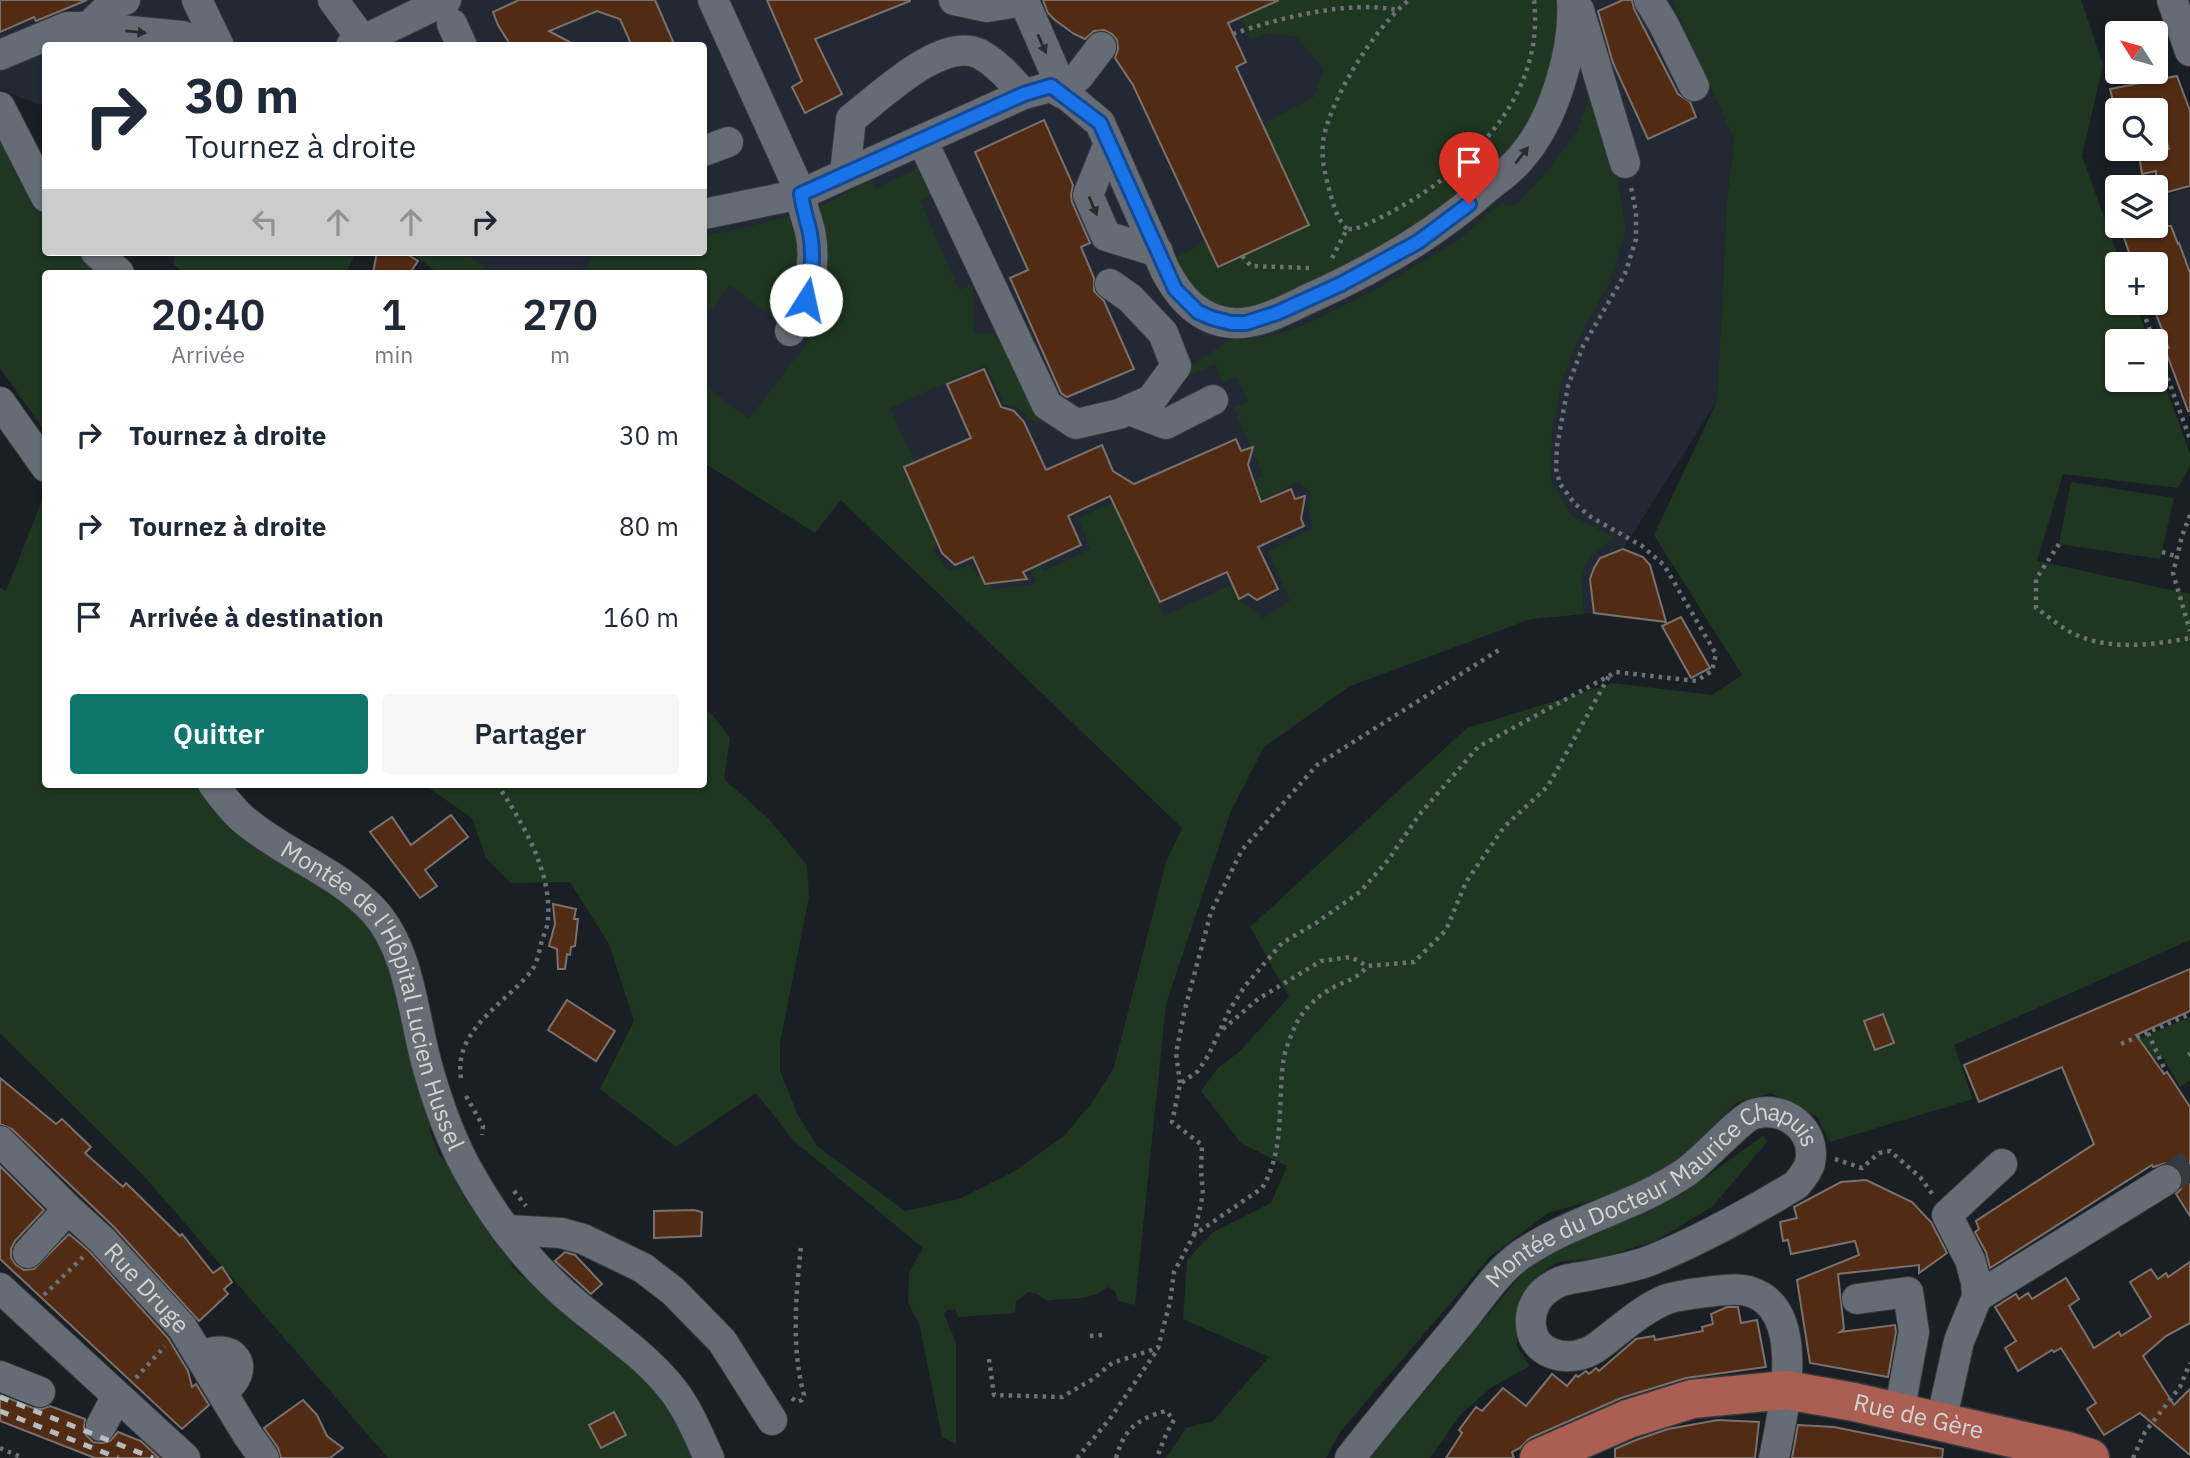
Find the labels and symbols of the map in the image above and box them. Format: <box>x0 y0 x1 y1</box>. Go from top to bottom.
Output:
north arrow <box>2105 21 2168 84</box>
one-way arrow <box>125 26 147 37</box>
one-way arrow <box>1037 33 1048 54</box>
pin <box>1439 132 1499 204</box>
one-way arrow <box>1515 146 1530 164</box>
one-way arrow <box>1088 195 1099 216</box>
position arrow <box>769 263 843 337</box>
street label: Montée de l'Hôpital Lucien Hussel <box>275 833 472 1155</box>
street label: Montée du Docteur Maurice Chapuis <box>1477 1095 1827 1294</box>
street label: Rue Druge <box>98 1236 197 1340</box>
street label: Rue de Gère <box>1851 1385 1987 1446</box>

